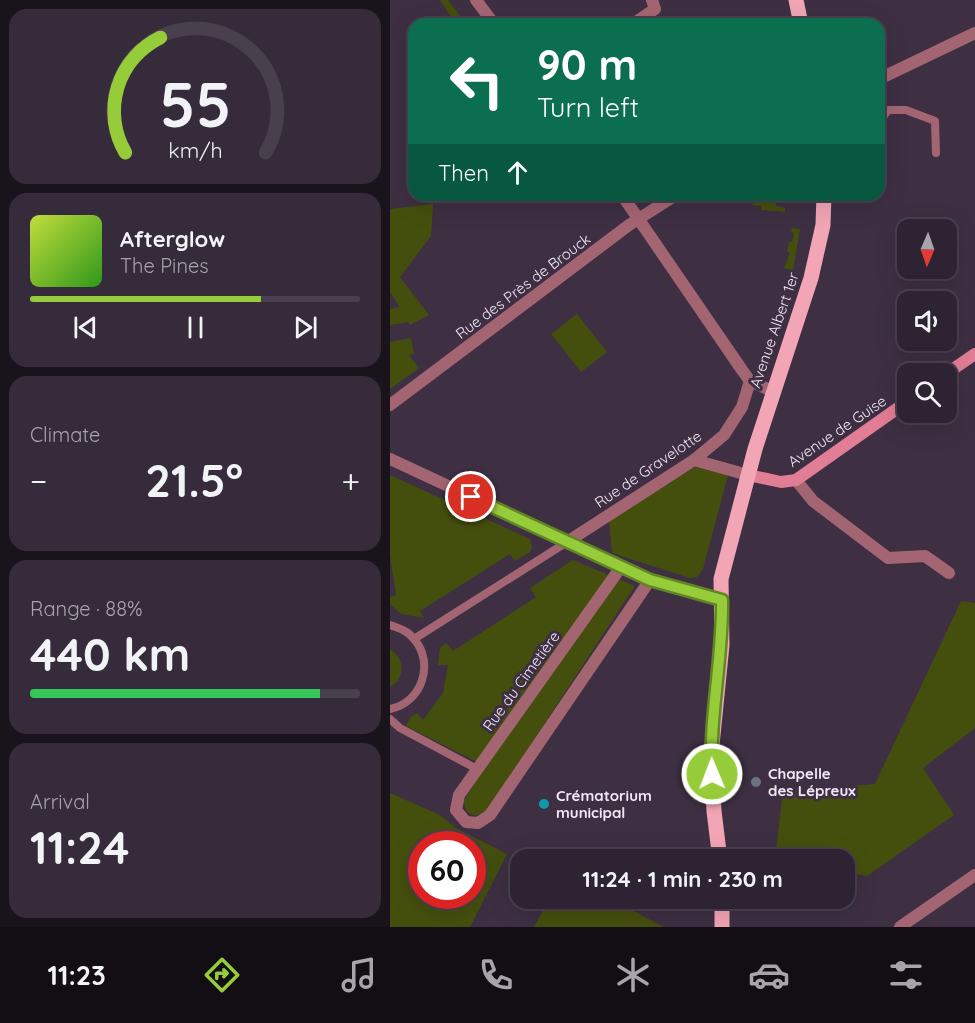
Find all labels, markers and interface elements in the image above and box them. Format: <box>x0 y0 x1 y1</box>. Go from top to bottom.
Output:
text: 90 m <box>537 38 637 91</box>
icon: left <box>438 42 516 120</box>
text: 55 <box>159 65 231 143</box>
text: Turn left <box>537 90 639 124</box>
text: km/h <box>168 138 222 164</box>
icon: ahead <box>501 156 534 189</box>
text: Then <box>438 159 489 187</box>
north arrow <box>897 219 957 279</box>
map controls <box>897 219 957 423</box>
text: Afterglow <box>120 225 225 253</box>
street label: Rue des Près de Brouck <box>452 229 594 343</box>
text: The Pines <box>120 253 209 278</box>
street label: Avenue Albert 1er <box>745 270 803 390</box>
button: sound <box>897 291 957 351</box>
icon: previous <box>69 311 102 344</box>
icon: pause <box>179 311 212 344</box>
icon: next <box>289 311 322 344</box>
button: search <box>897 363 957 423</box>
street label: Avenue de Guise <box>784 391 890 471</box>
text: Climate <box>30 422 100 447</box>
street label: Rue de Gravelotte <box>591 426 705 512</box>
text: 21.5° <box>145 452 243 508</box>
text: − <box>30 460 47 501</box>
text: + <box>341 460 360 501</box>
pin <box>445 471 496 522</box>
icon: arrive <box>454 480 487 513</box>
text: Range · 88% <box>30 596 142 621</box>
text: 440 km <box>30 626 190 682</box>
street label: Rue du Cimetière <box>478 627 564 735</box>
position arrow <box>680 742 744 806</box>
place label: Chapelle des Lépreux <box>768 764 856 800</box>
marker: Chapelle des Lépreux <box>749 775 763 789</box>
place label: Crématorium municipal <box>556 786 652 822</box>
text: Arrival <box>30 789 90 814</box>
marker: Crématorium municipal <box>537 797 551 811</box>
text: 11:24 <box>30 819 129 875</box>
speed limit sign: 60 <box>408 831 486 909</box>
text: 11:24 · 1 min · 230 m <box>582 865 783 893</box>
icon: directions <box>201 954 243 996</box>
icon: music <box>338 954 380 996</box>
icon: phone <box>475 954 517 996</box>
icon: climate <box>612 954 654 996</box>
icon: car <box>748 954 790 996</box>
icon: filters <box>885 954 927 996</box>
text: 11:23 <box>47 958 106 992</box>

